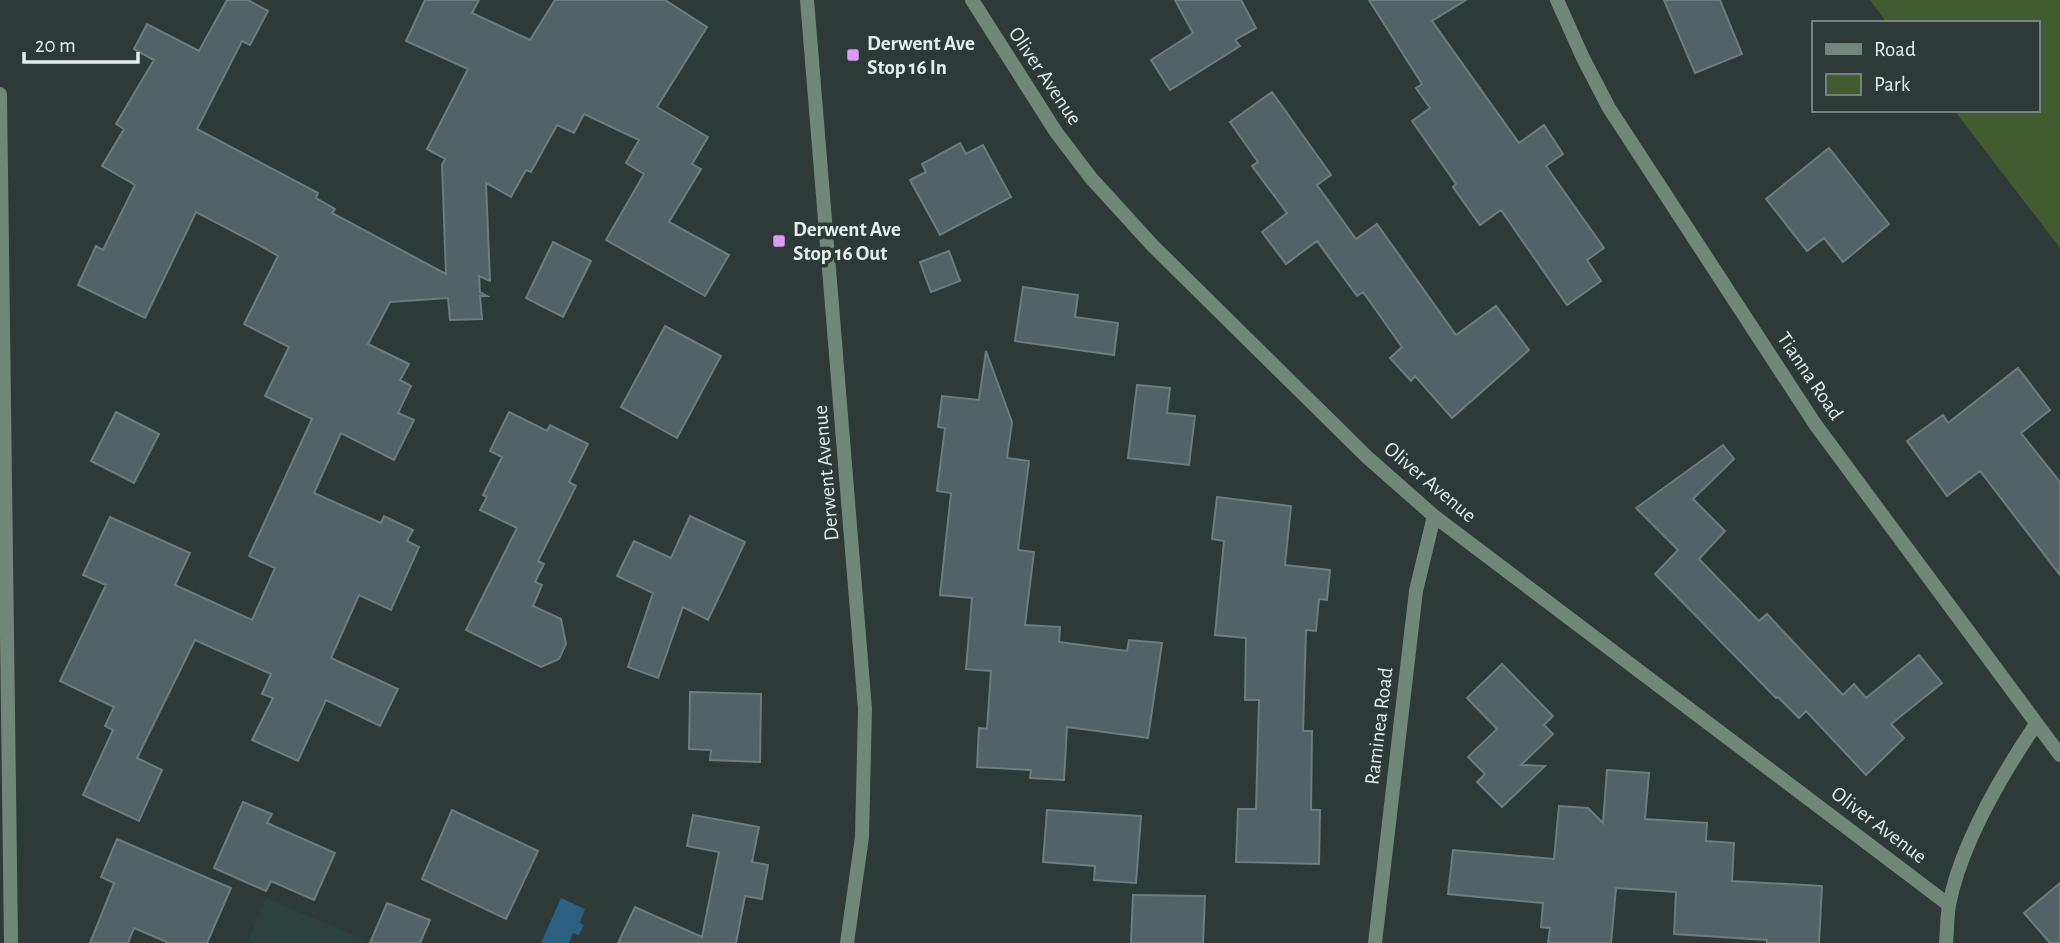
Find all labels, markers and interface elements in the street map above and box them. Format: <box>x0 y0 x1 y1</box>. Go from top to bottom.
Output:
scale bar <box>24 21 138 65</box>
legend <box>1812 21 2039 112</box>
street label: Oliver Avenue <box>1005 23 1085 129</box>
place label: Derwent Ave Stop 16 In <box>867 33 975 78</box>
text: 20 m <box>35 35 76 56</box>
text: Road <box>1874 39 1916 60</box>
marker: Derwent Ave Stop 16 In <box>845 47 861 63</box>
text: Park <box>1874 74 1911 95</box>
place label: Derwent Ave Stop 16 Out <box>793 219 901 264</box>
marker: Derwent Ave Stop 16 Out <box>771 233 787 249</box>
street label: Tianna Road <box>1773 328 1847 424</box>
street label: Derwent Avenue <box>810 404 842 542</box>
street label: Oliver Avenue <box>1380 438 1480 526</box>
street label: Raminea Road <box>1361 666 1397 786</box>
street label: Oliver Avenue <box>1827 783 1931 867</box>

